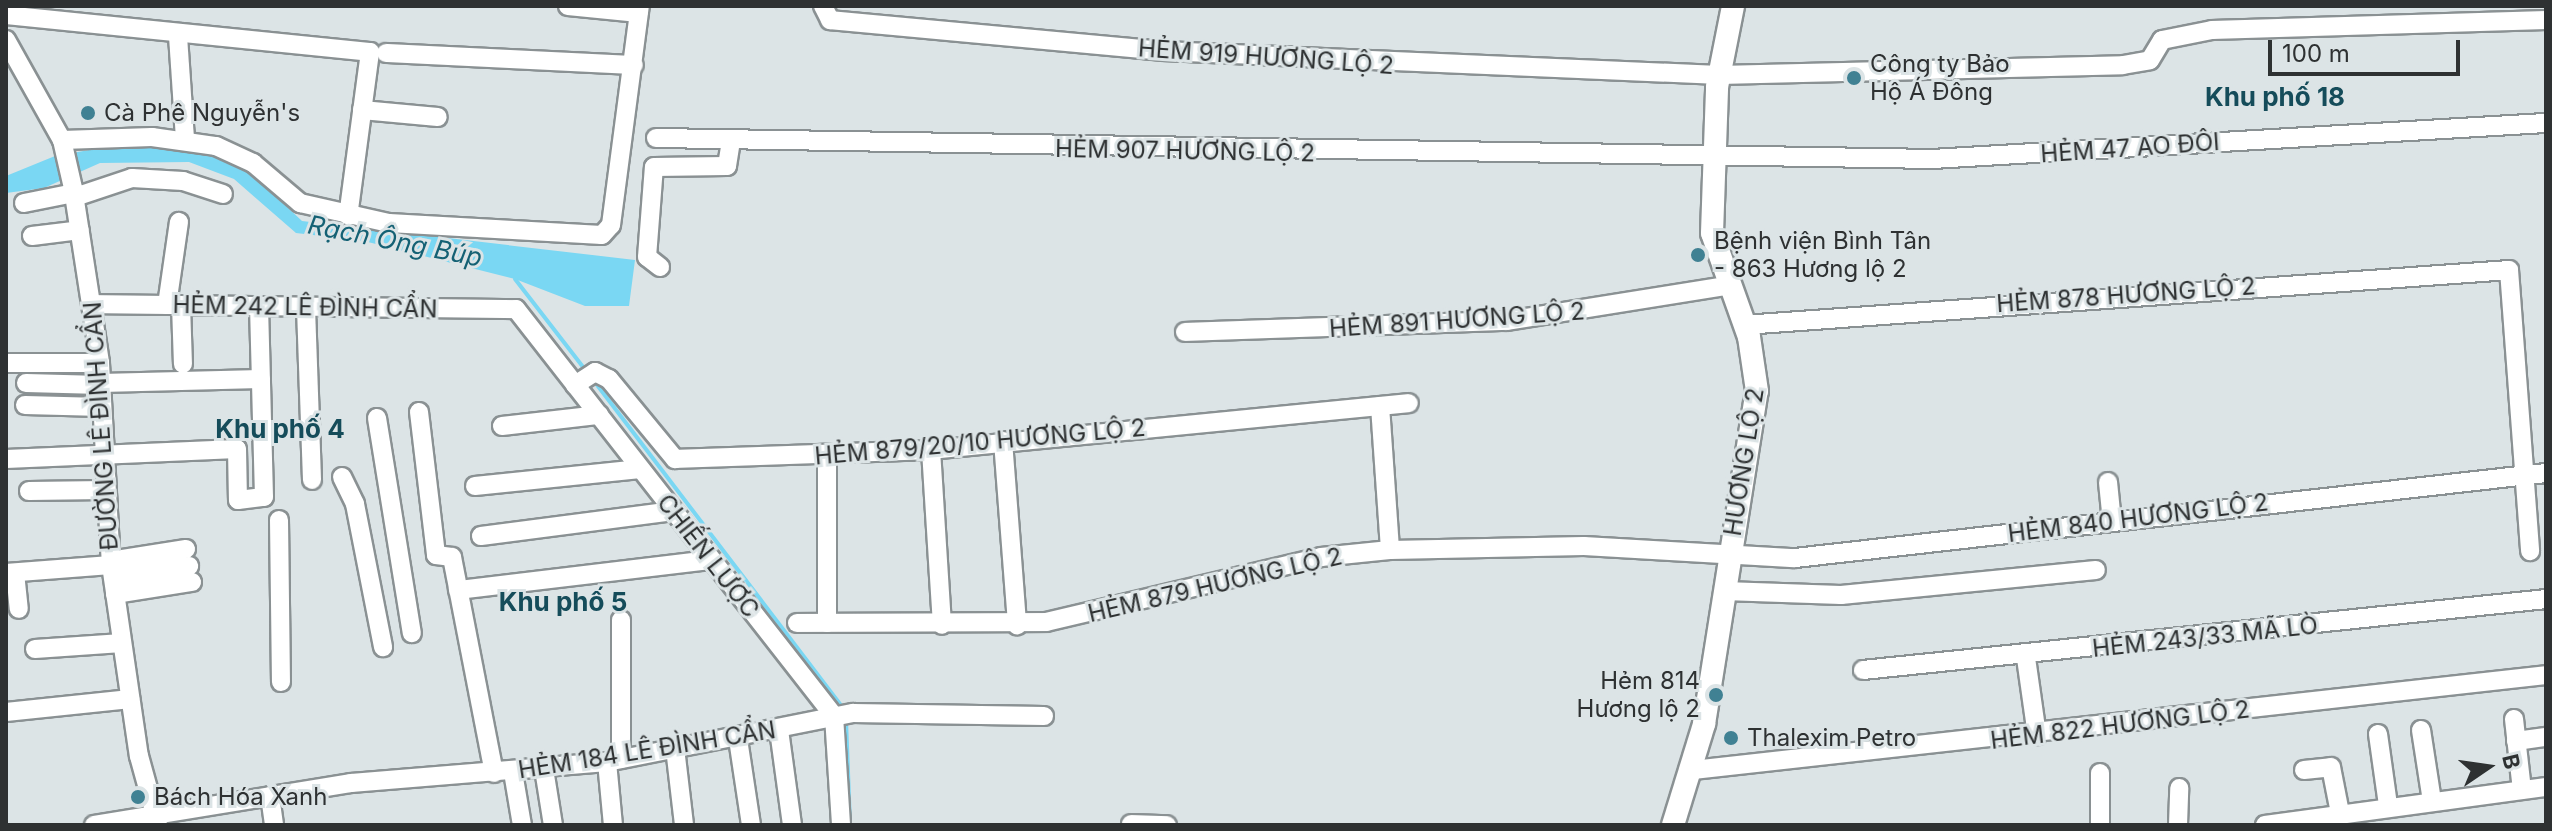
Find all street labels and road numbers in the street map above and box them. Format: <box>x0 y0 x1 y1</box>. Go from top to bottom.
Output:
street label: HẺM 919 HƯƠNG LỘ 2 <box>1137 34 1395 80</box>
street label: HẺM 47 AO ĐÔI <box>2039 127 2221 169</box>
street label: HẺM 907 HƯƠNG LỘ 2 <box>1055 134 1315 168</box>
street label: HẺM 878 HƯƠNG LỘ 2 <box>1995 272 2257 318</box>
street label: HẺM 242 LÊ ĐÌNH CẨN <box>172 290 438 324</box>
street label: HẺM 891 HƯƠNG LỘ 2 <box>1328 297 1586 343</box>
street label: ĐƯỜNG LÊ ĐÌNH CẨN <box>78 301 124 551</box>
street label: HƯƠNG LỘ 2 <box>1718 386 1770 538</box>
street label: HẺM 879/20/10 HƯƠNG LỘ 2 <box>813 413 1147 471</box>
street label: HẺM 840 HƯƠNG LỘ 2 <box>2006 488 2270 548</box>
street label: CHIẾN LƯỢC <box>651 489 765 623</box>
street label: HẺM 879 HƯƠNG LỘ 2 <box>1085 542 1345 628</box>
street label: HẺM 243/33 MÃ LÒ <box>2091 611 2319 663</box>
street label: HẺM 822 HƯƠNG LỘ 2 <box>1989 695 2251 755</box>
street label: HẺM 184 LÊ ĐÌNH CẨN <box>516 715 778 785</box>

